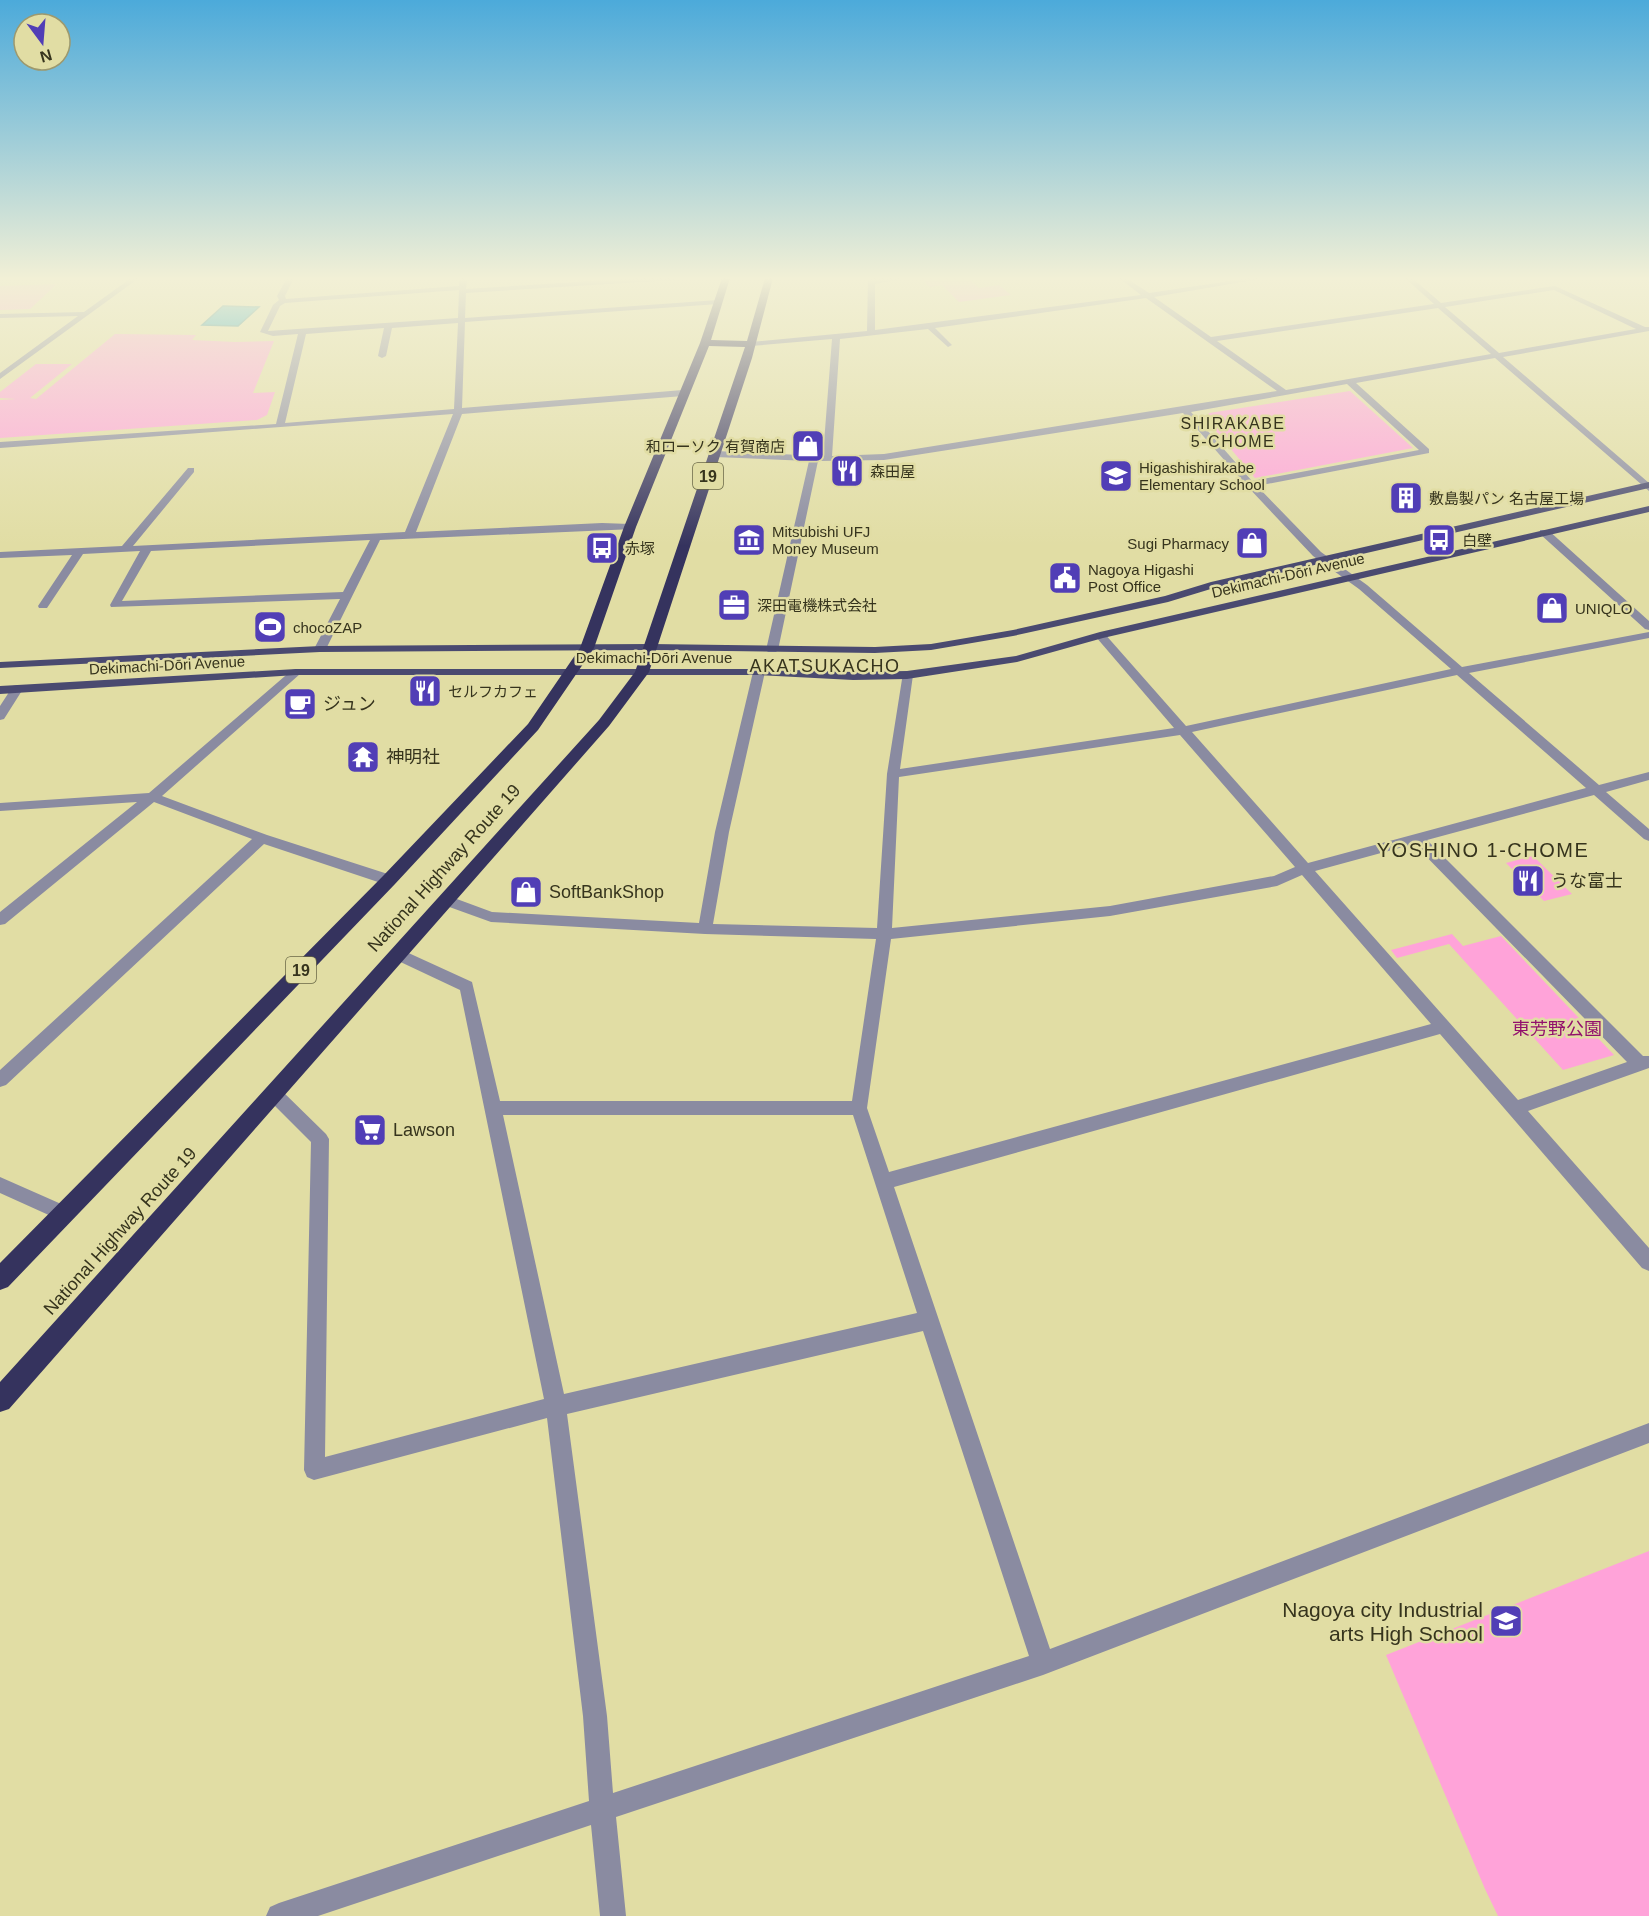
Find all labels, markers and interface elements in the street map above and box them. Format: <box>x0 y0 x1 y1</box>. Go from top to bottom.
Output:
north arrow <box>12 12 72 72</box>
text: N <box>38 46 54 66</box>
district label: SHIRAKABE 5-CHOME <box>1180 415 1286 450</box>
shop icon: 和ローソク 有賀商店 <box>790 428 826 464</box>
place label: 和ローソク 有賀商店 <box>646 438 785 455</box>
restaurant icon: 森田屋 <box>829 453 865 489</box>
school or university icon: Higashishirakabe Elementary School <box>1098 458 1134 494</box>
place label: Higashishirakabe Elementary School <box>1139 459 1265 493</box>
road number: 19 <box>693 463 723 489</box>
place label: 森田屋 <box>870 463 915 480</box>
building icon: 敷島製パン 名古屋工場 <box>1388 480 1424 516</box>
place label: 敷島製パン 名古屋工場 <box>1429 490 1584 507</box>
museum icon: Mitsubishi UFJ Money Museum <box>731 522 767 558</box>
bus stop icon: 白壁 <box>1421 522 1457 558</box>
place label: Mitsubishi UFJ Money Museum <box>772 523 879 557</box>
shop icon: Sugi Pharmacy <box>1234 525 1270 561</box>
bus stop icon: 赤塚 <box>584 530 620 566</box>
place label: 白壁 <box>1462 532 1492 549</box>
place label: Sugi Pharmacy <box>1127 535 1229 552</box>
place label: 赤塚 <box>625 540 655 557</box>
street label: Dekimachi-Dōri Avenue <box>1210 549 1366 601</box>
public building icon: Nagoya Higashi Post Office <box>1047 560 1083 596</box>
place label: Nagoya Higashi Post Office <box>1088 561 1194 595</box>
office icon: 深田電機株式会社 <box>716 587 752 623</box>
shop icon: UNIQLO <box>1534 590 1570 626</box>
place label: 深田電機株式会社 <box>757 597 877 614</box>
place label: UNIQLO <box>1575 600 1633 617</box>
sports icon: chocoZAP <box>252 609 288 645</box>
place label: chocoZAP <box>293 619 362 636</box>
street label: Dekimachi-Dōri Avenue <box>576 649 732 666</box>
street label: Dekimachi-Dōri Avenue <box>88 652 246 678</box>
district label: AKATSUKACHO <box>749 656 901 676</box>
restaurant icon: セルフカフェ <box>407 673 443 709</box>
place label: セルフカフェ <box>448 683 538 700</box>
cafe icon: ジュン <box>282 686 318 722</box>
place label: ジュン <box>323 694 376 714</box>
temple icon: 神明社 <box>345 739 381 775</box>
place label: 神明社 <box>386 747 440 767</box>
street label: National Highway Route 19 <box>364 780 524 956</box>
district label: YOSHINO 1-CHOME <box>1377 839 1589 861</box>
restaurant icon: うな富士 <box>1510 863 1546 899</box>
place label: うな富士 <box>1551 871 1623 891</box>
shop icon: SoftBankShop <box>508 874 544 910</box>
place label: SoftBankShop <box>549 882 664 902</box>
road number: 19 <box>286 957 316 983</box>
park label: 東芳野公園 <box>1512 1019 1602 1039</box>
supermarket icon: Lawson <box>352 1112 388 1148</box>
place label: Lawson <box>393 1120 455 1140</box>
street label: National Highway Route 19 <box>40 1143 200 1319</box>
place label: Nagoya city Industrial arts High School <box>1282 1598 1483 1645</box>
school or university icon: Nagoya city Industrial arts High School <box>1488 1603 1524 1639</box>

